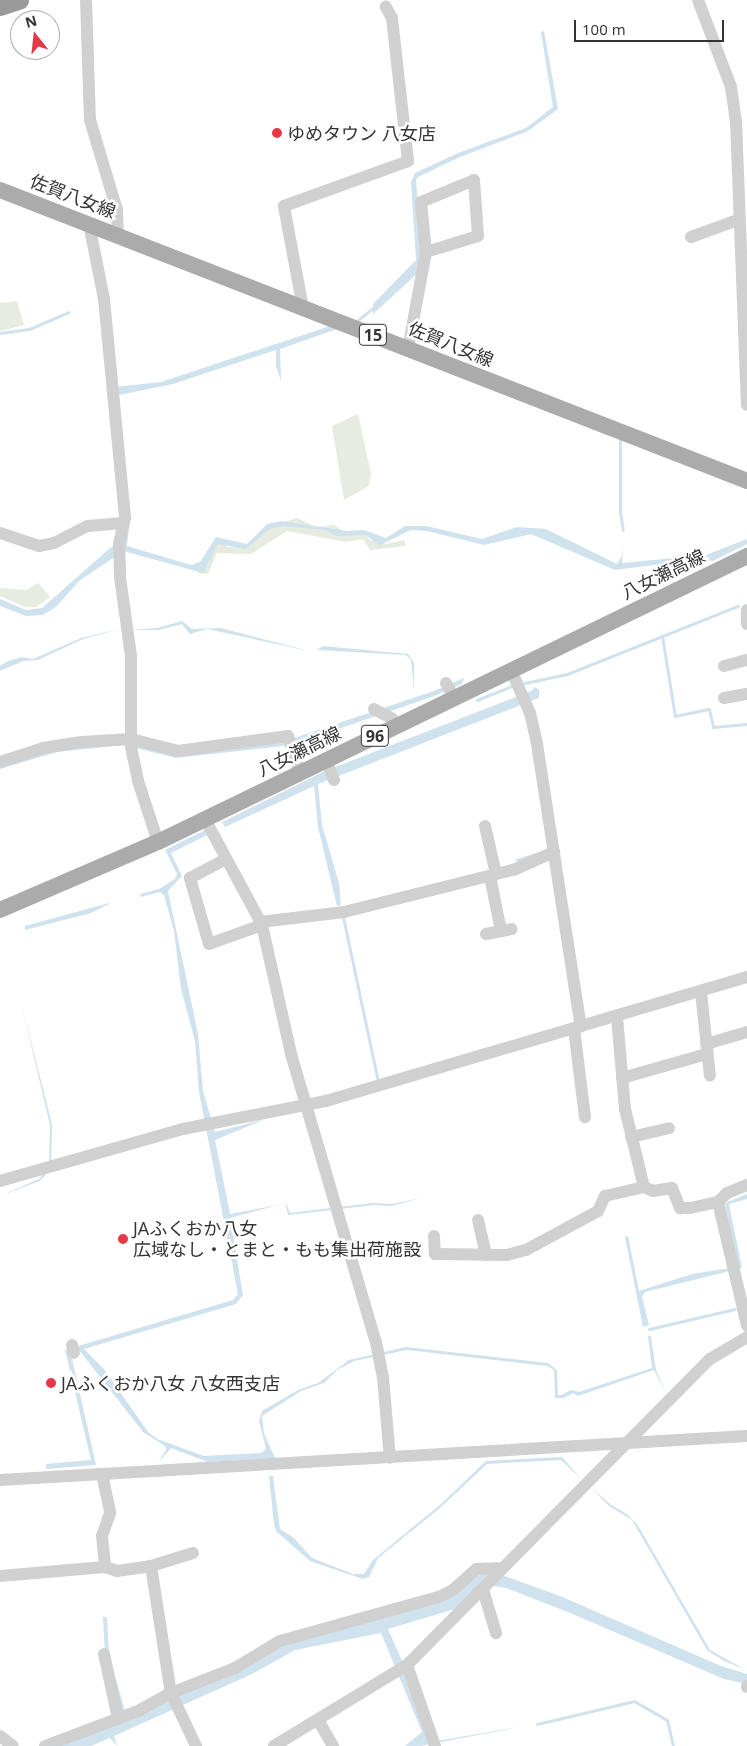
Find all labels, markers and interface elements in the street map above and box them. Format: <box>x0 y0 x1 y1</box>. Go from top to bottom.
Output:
north arrow <box>10 10 60 60</box>
text: N <box>23 10 39 32</box>
scale bar <box>577 10 727 42</box>
text: 100 m <box>582 19 626 39</box>
place label: ゆめタウン 八女店 <box>287 122 436 144</box>
marker: ゆめタウン 八女店 <box>271 127 283 139</box>
street label: 佐賀八女線 <box>27 170 119 222</box>
street label: 佐賀八女線 <box>405 317 497 371</box>
road number: 15 <box>358 322 388 348</box>
street label: 八女瀬高線 <box>618 545 708 603</box>
street label: 八女瀬高線 <box>254 722 344 780</box>
road number: 96 <box>360 722 390 749</box>
place label: JAふくおか八女 広域なし・とまと・もも集出荷施設 <box>133 1218 421 1260</box>
marker: JAふくおか八女 広域なし・とまと・もも集出荷施設 <box>117 1233 129 1245</box>
place label: JAふくおか八女 八女西支店 <box>61 1372 280 1394</box>
marker: JAふくおか八女 八女西支店 <box>45 1377 57 1389</box>

